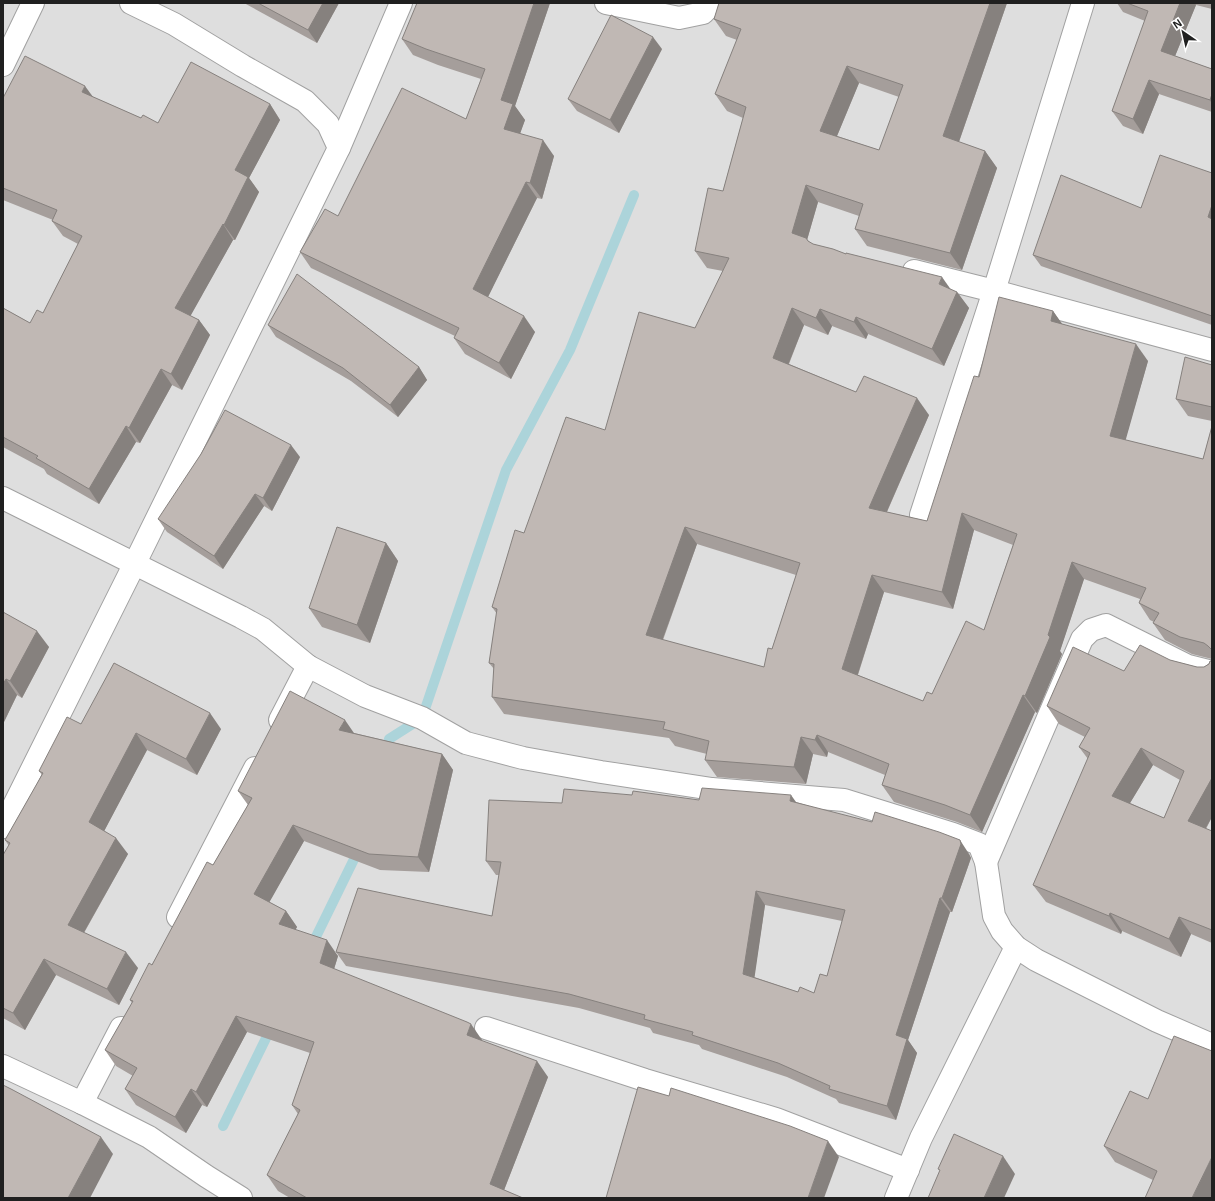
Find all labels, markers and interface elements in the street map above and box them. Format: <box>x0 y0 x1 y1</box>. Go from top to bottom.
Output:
north arrow <box>1163 12 1203 52</box>
text: N <box>1171 16 1184 31</box>

